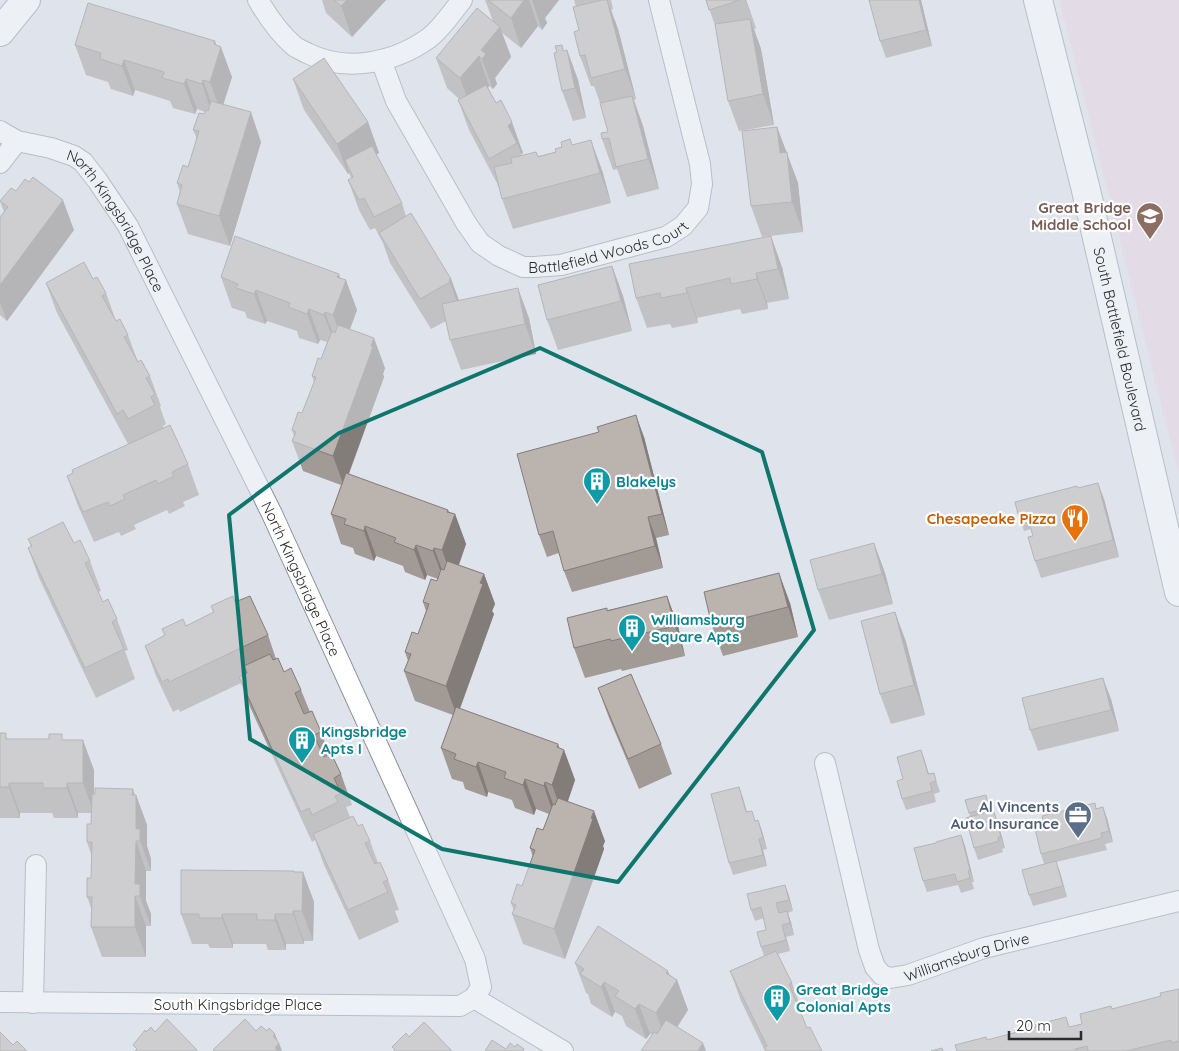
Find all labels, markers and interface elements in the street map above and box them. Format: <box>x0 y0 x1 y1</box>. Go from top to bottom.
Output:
street label: North Kingsbridge Place <box>64 145 169 295</box>
place label: Great Bridge Middle School <box>1031 198 1131 234</box>
school or university icon: Great Bridge Middle School <box>1135 201 1165 240</box>
street label: Battlefield Woods Court <box>528 217 693 277</box>
street label: South Battlefield Boulevard <box>1090 245 1151 433</box>
building icon: Blakelys <box>582 466 612 505</box>
place label: Blakelys <box>616 472 676 491</box>
street label: North Kingsbridge Place <box>258 498 345 659</box>
restaurant icon: Chesapeake Pizza <box>1060 503 1090 542</box>
place label: Chesapeake Pizza <box>927 509 1056 528</box>
place label: Williamsburg Square Apts <box>651 610 745 646</box>
building icon: Williamsburg Square Apts <box>617 613 647 652</box>
place label: Kingsbridge Apts I <box>321 722 407 758</box>
building icon: Kingsbridge Apts I <box>287 725 317 764</box>
place label: Al Vincents Auto Insurance <box>951 797 1059 833</box>
office icon: Al Vincents Auto Insurance <box>1063 800 1093 839</box>
street label: Williamsburg Drive <box>901 928 1031 985</box>
place label: Great Bridge Colonial Apts <box>796 980 891 1016</box>
building icon: Great Bridge Colonial Apts <box>762 983 792 1022</box>
street label: South Kingsbridge Place <box>154 995 322 1014</box>
scale bar <box>1009 1008 1082 1040</box>
text: 20 m <box>1016 1016 1051 1035</box>

